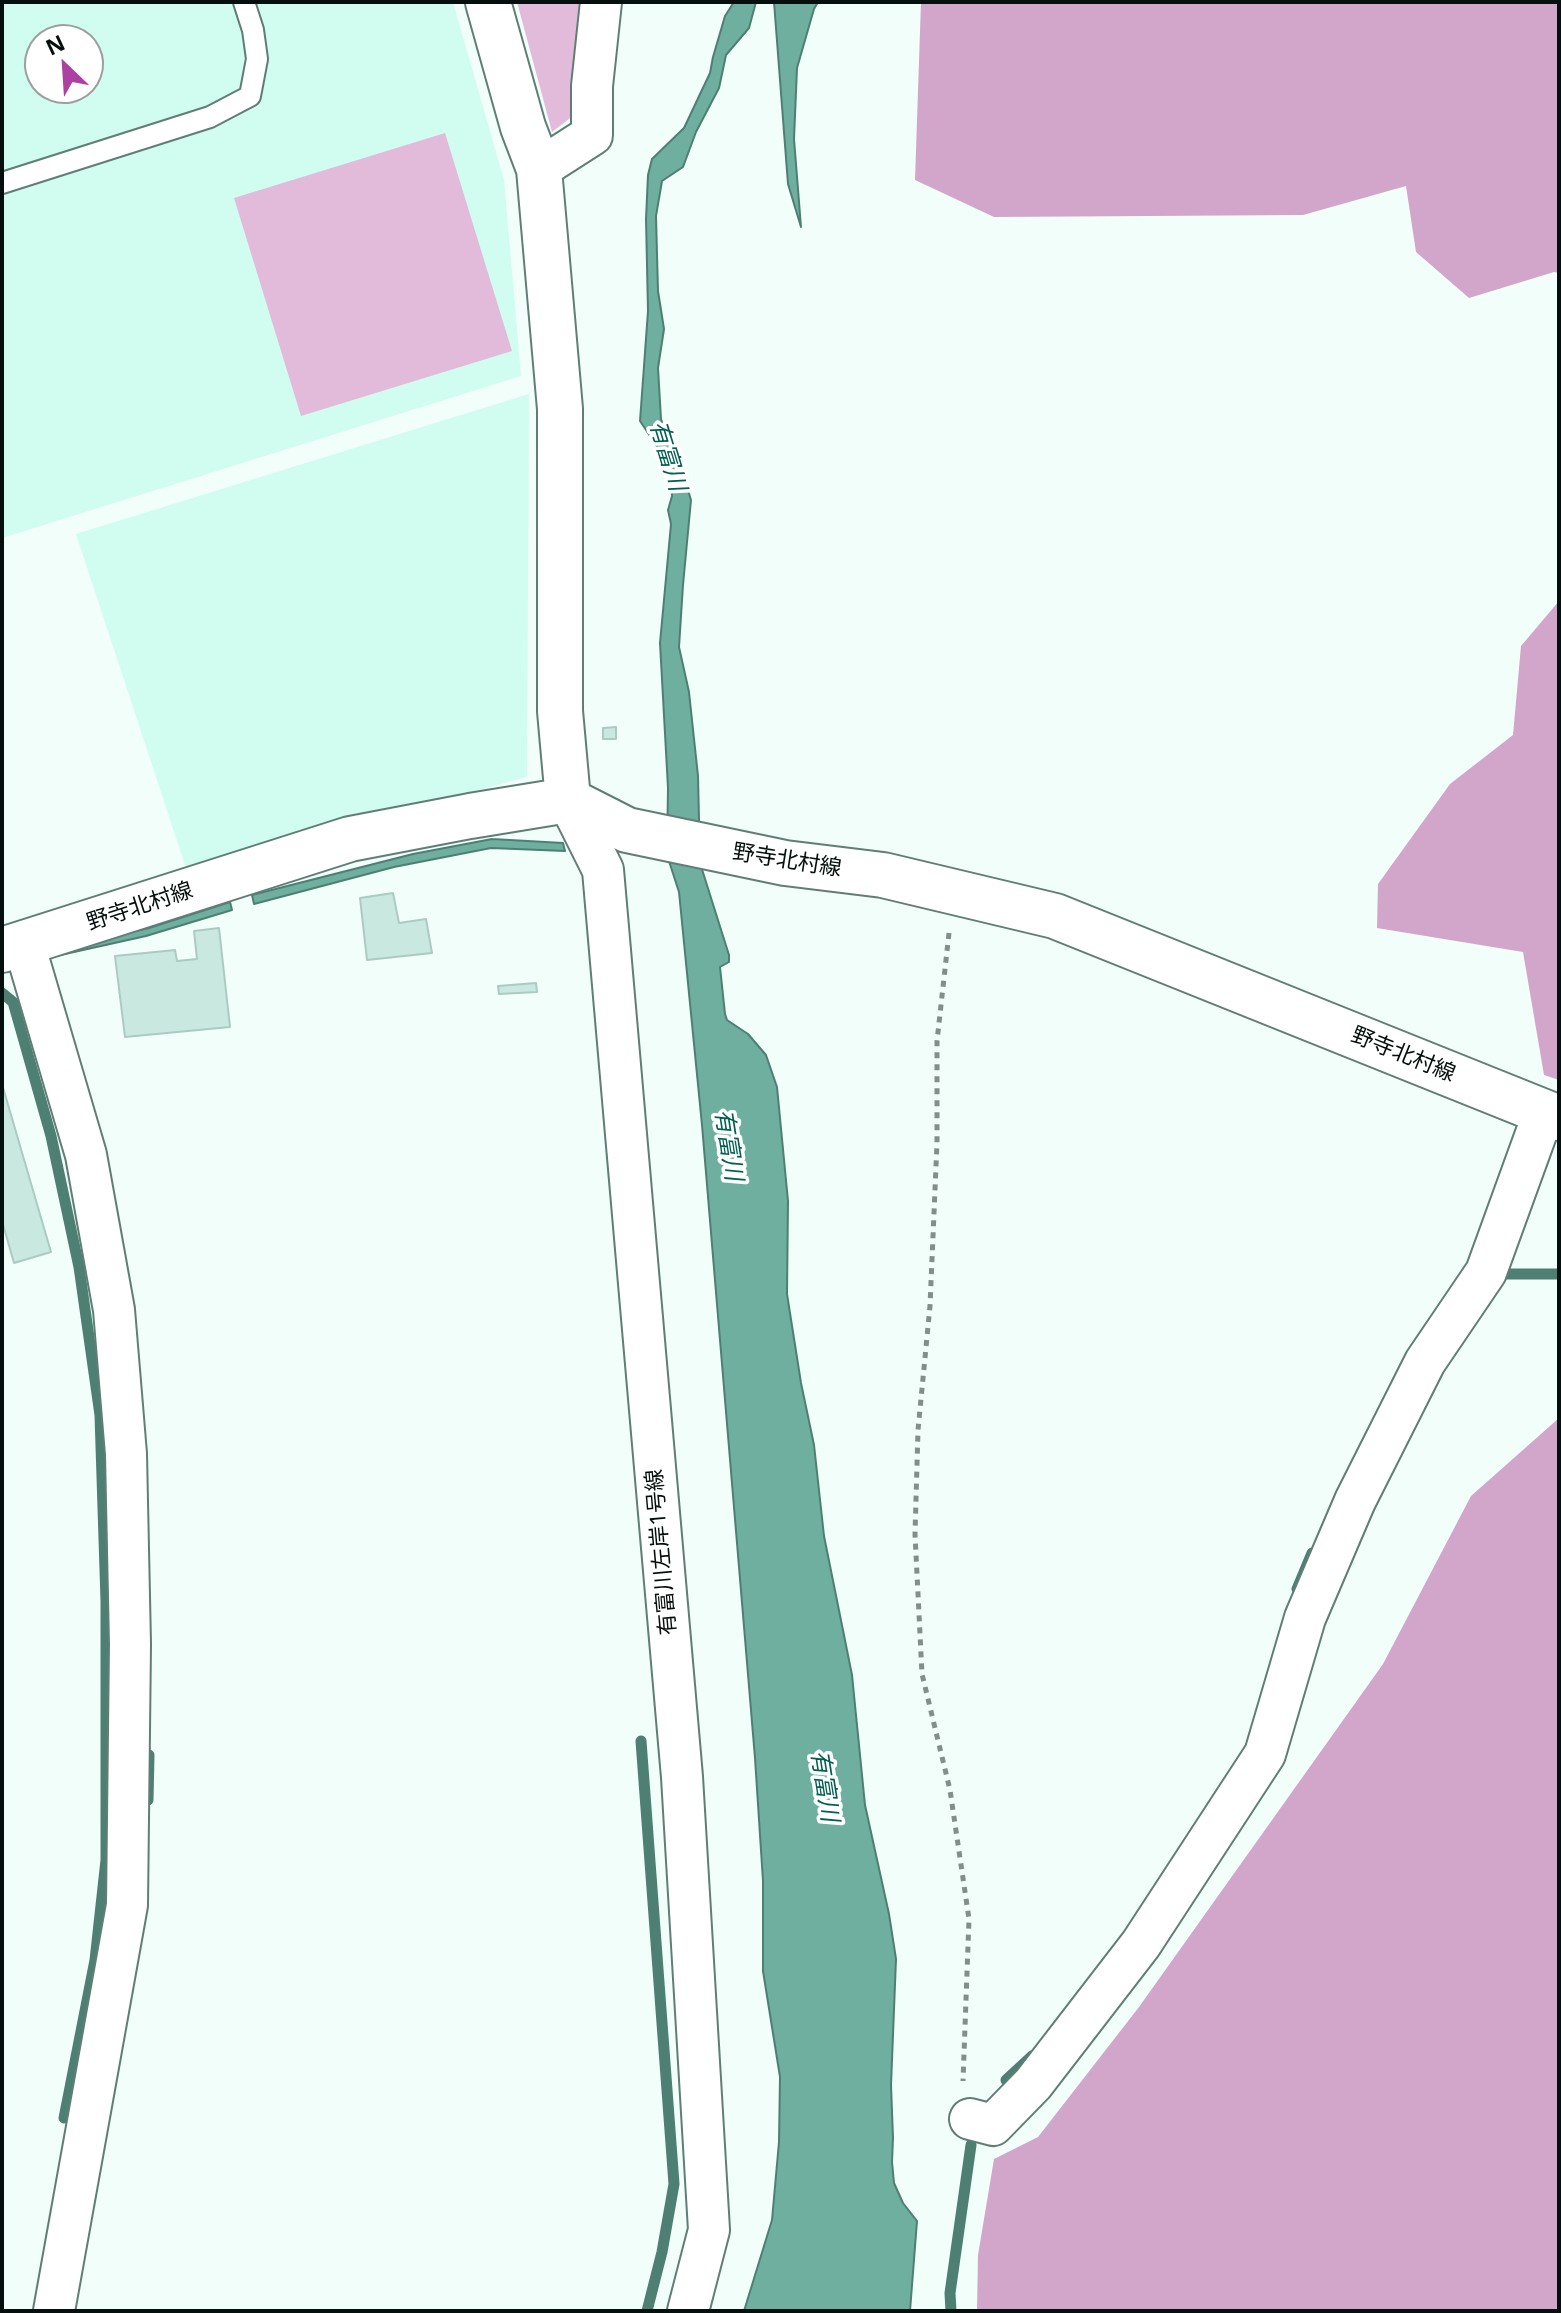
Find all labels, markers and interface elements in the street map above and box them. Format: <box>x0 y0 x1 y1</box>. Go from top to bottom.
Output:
north arrow <box>24 24 104 104</box>
text: N <box>40 27 69 61</box>
water label: 有富川 <box>643 417 691 495</box>
street label: 野寺北村線 <box>731 839 843 883</box>
street label: 野寺北村線 <box>84 877 196 937</box>
street label: 野寺北村線 <box>1347 1022 1459 1088</box>
water label: 有富川 <box>708 1107 748 1183</box>
street label: 有富川左岸1号線 <box>642 1468 682 1636</box>
water label: 有富川 <box>804 1748 844 1824</box>

